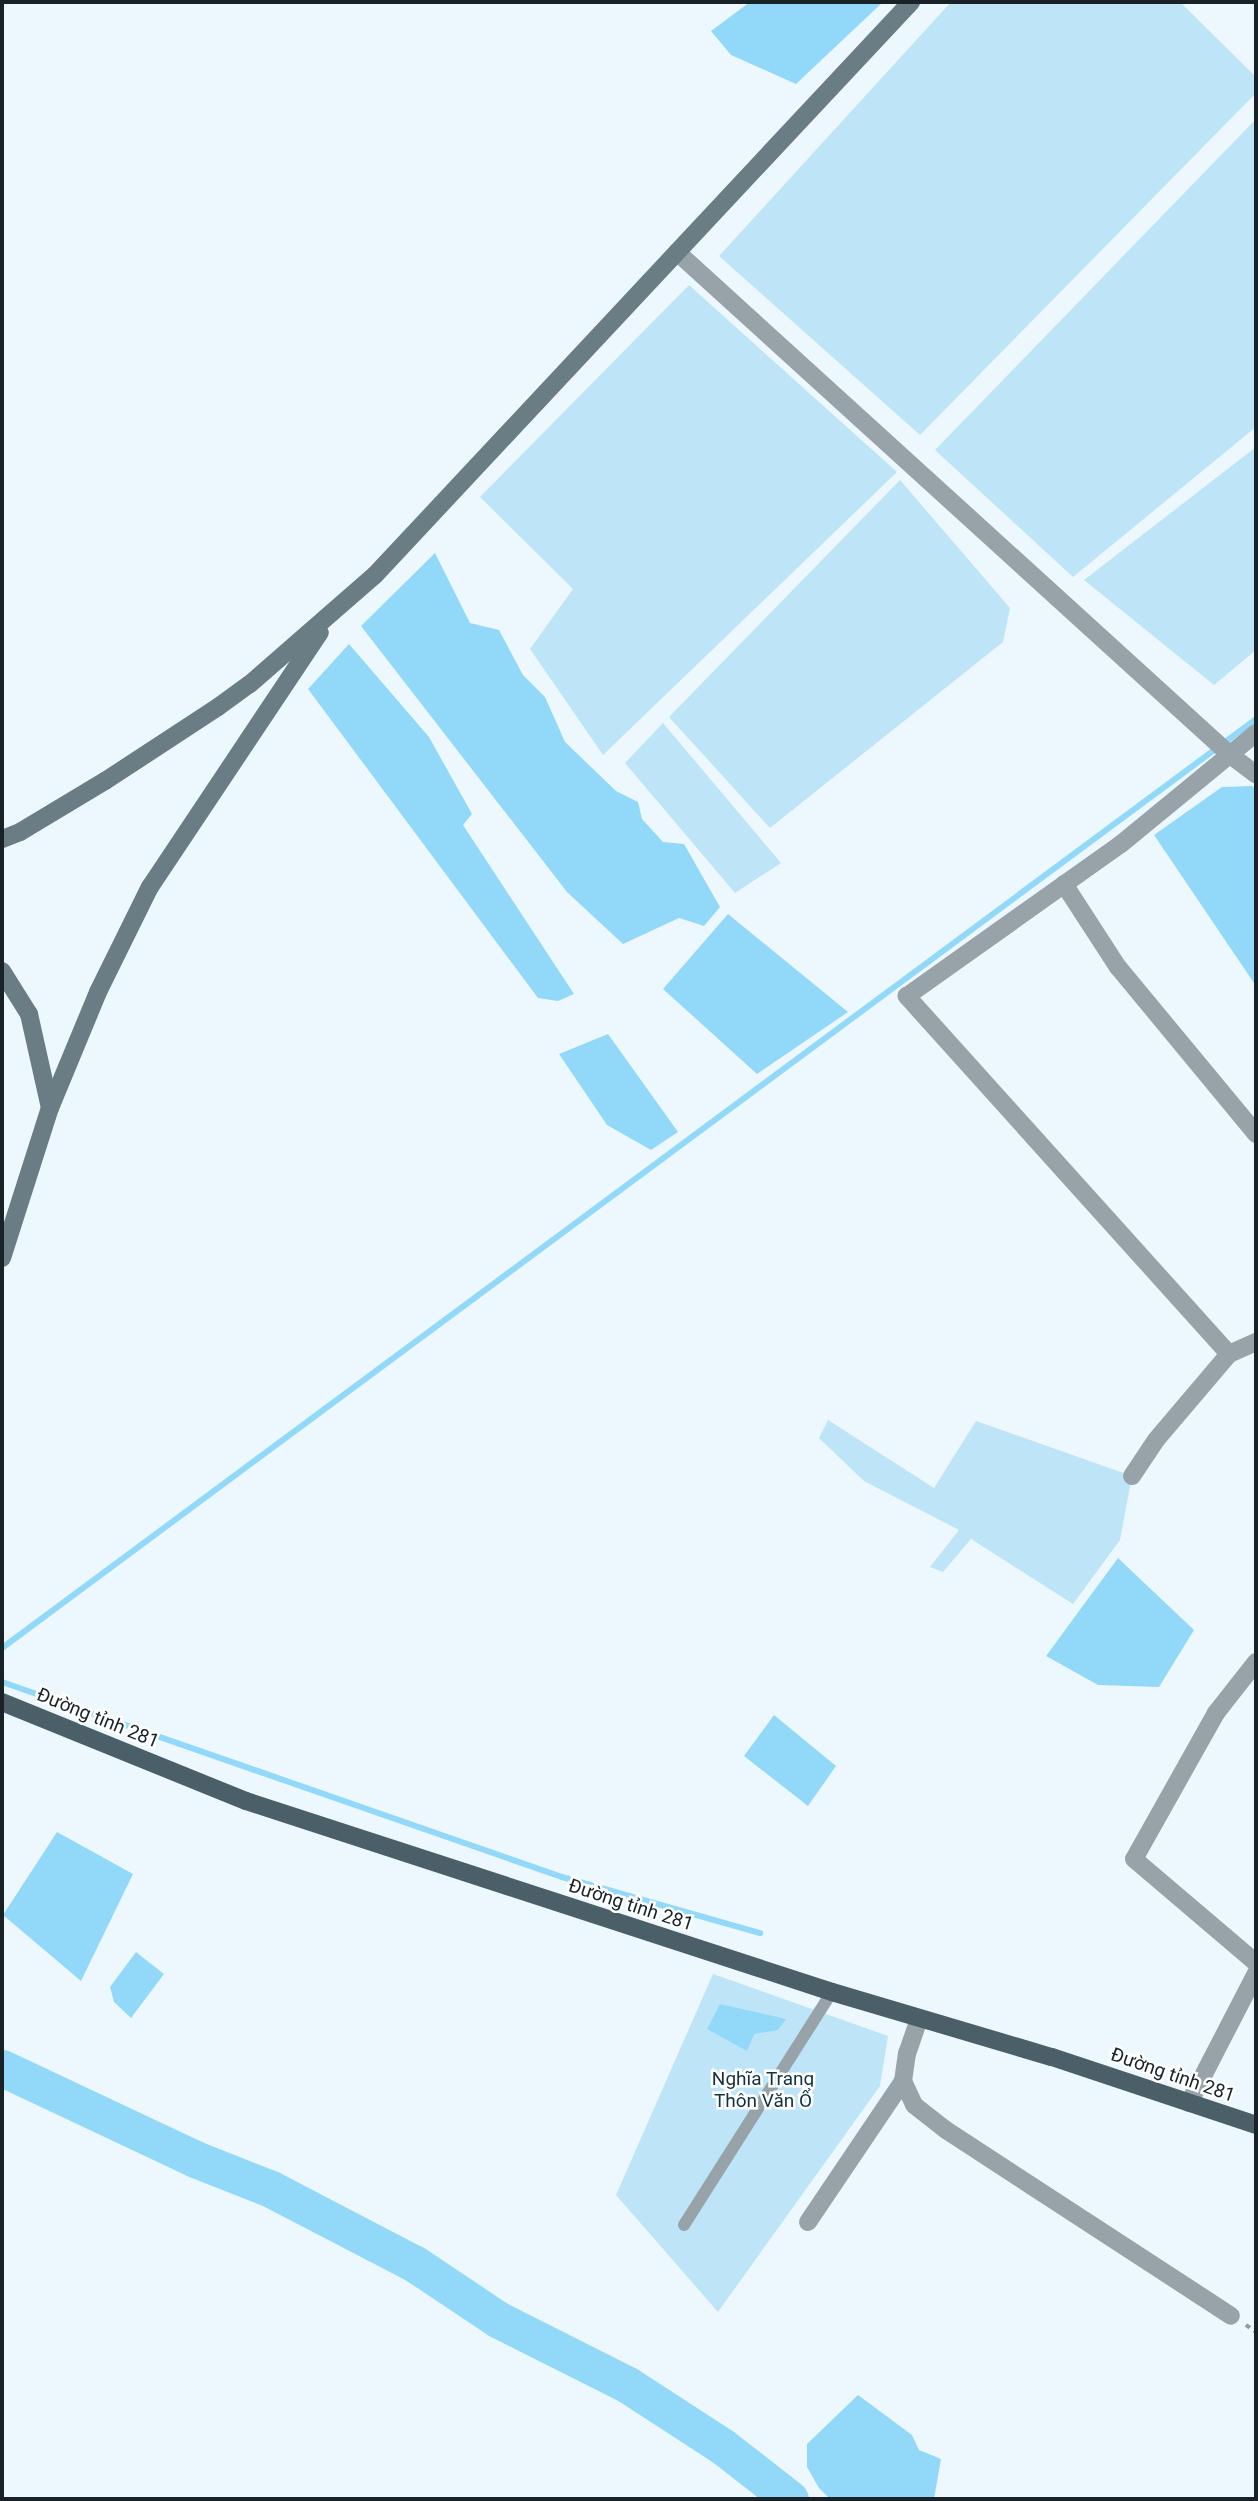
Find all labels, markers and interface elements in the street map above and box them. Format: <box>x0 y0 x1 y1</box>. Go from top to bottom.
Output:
street label: Đường tỉnh 281 <box>34 1683 162 1753</box>
street label: Đường tỉnh 281 <box>566 1874 696 1936</box>
street label: Đường tỉnh 281 <box>1108 2043 1238 2107</box>
park label: Nghĩa Trang Thôn Văn Ổ <box>712 2068 814 2112</box>

